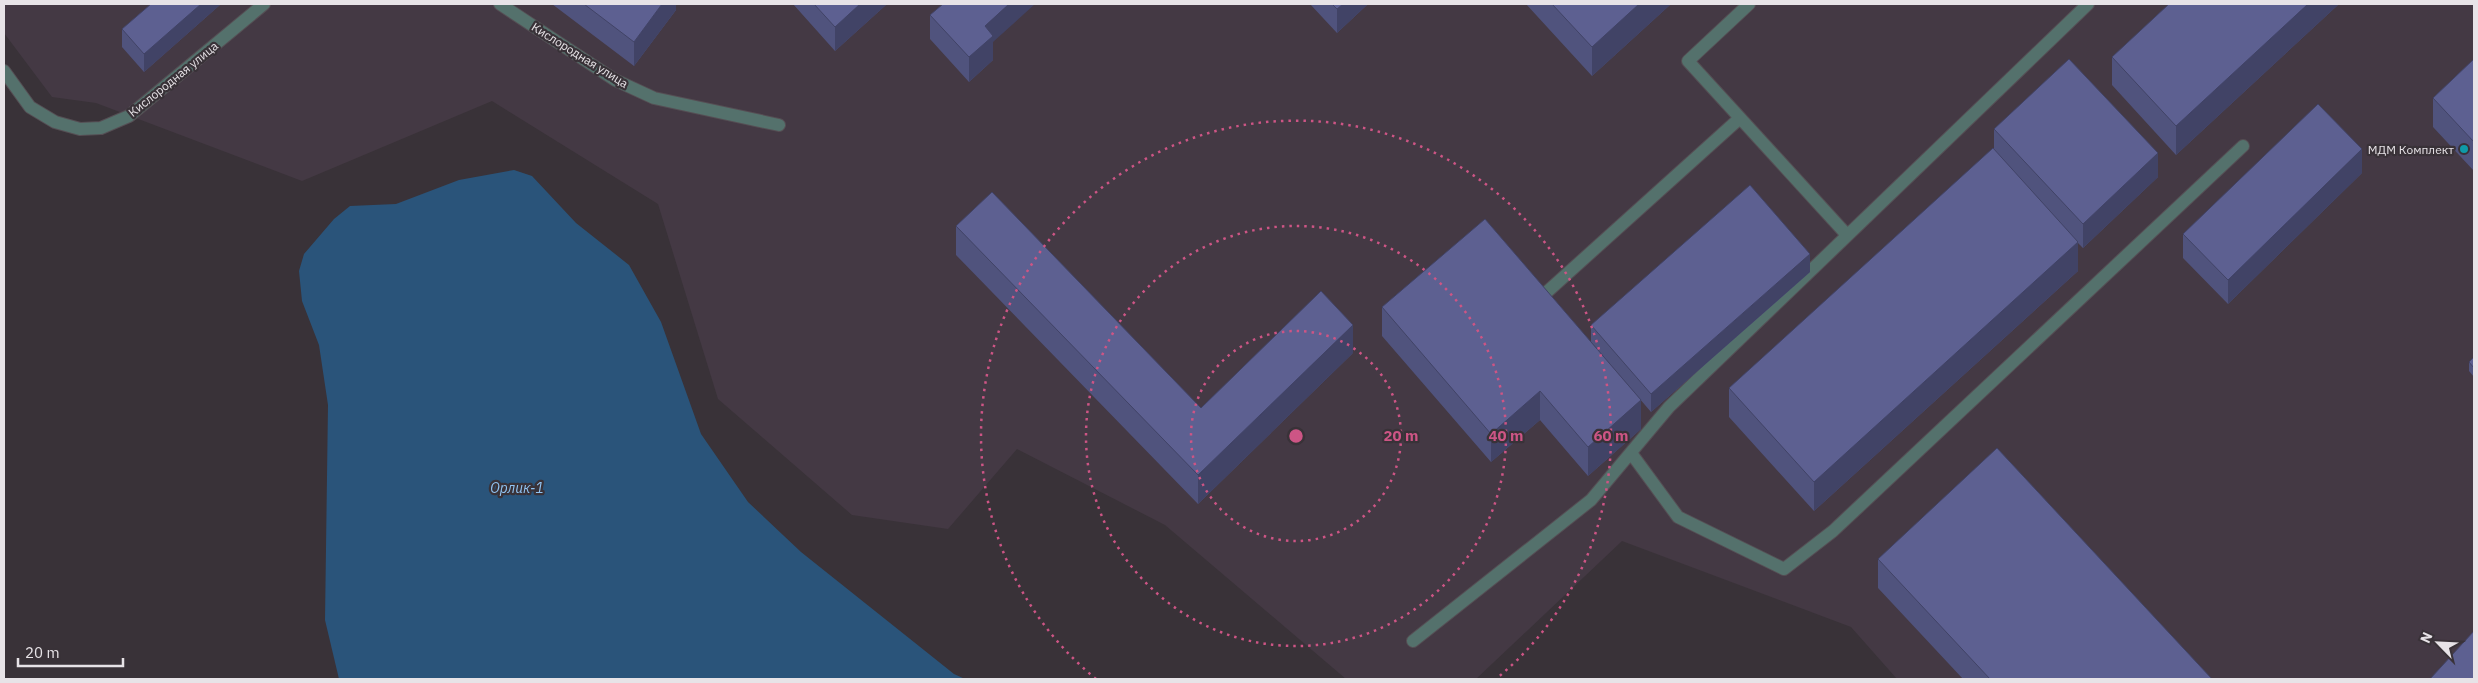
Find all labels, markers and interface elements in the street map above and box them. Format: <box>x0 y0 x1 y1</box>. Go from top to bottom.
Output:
street label: Кислородная улица <box>529 19 632 91</box>
street label: Кислородная улица <box>125 38 221 120</box>
place label: МДМ Комплект <box>2368 142 2454 157</box>
marker: МДМ Комплект <box>2458 143 2470 155</box>
text: 20 m <box>1384 426 1418 445</box>
text: 40 m <box>1489 426 1523 445</box>
text: 60 m <box>1594 426 1628 445</box>
centre of rings <box>1287 427 1305 445</box>
water label: Орлик-1 <box>490 479 544 497</box>
north arrow <box>2413 618 2463 668</box>
text: N <box>2416 629 2436 646</box>
scale bar <box>18 636 122 668</box>
text: 20 m <box>25 643 60 662</box>

